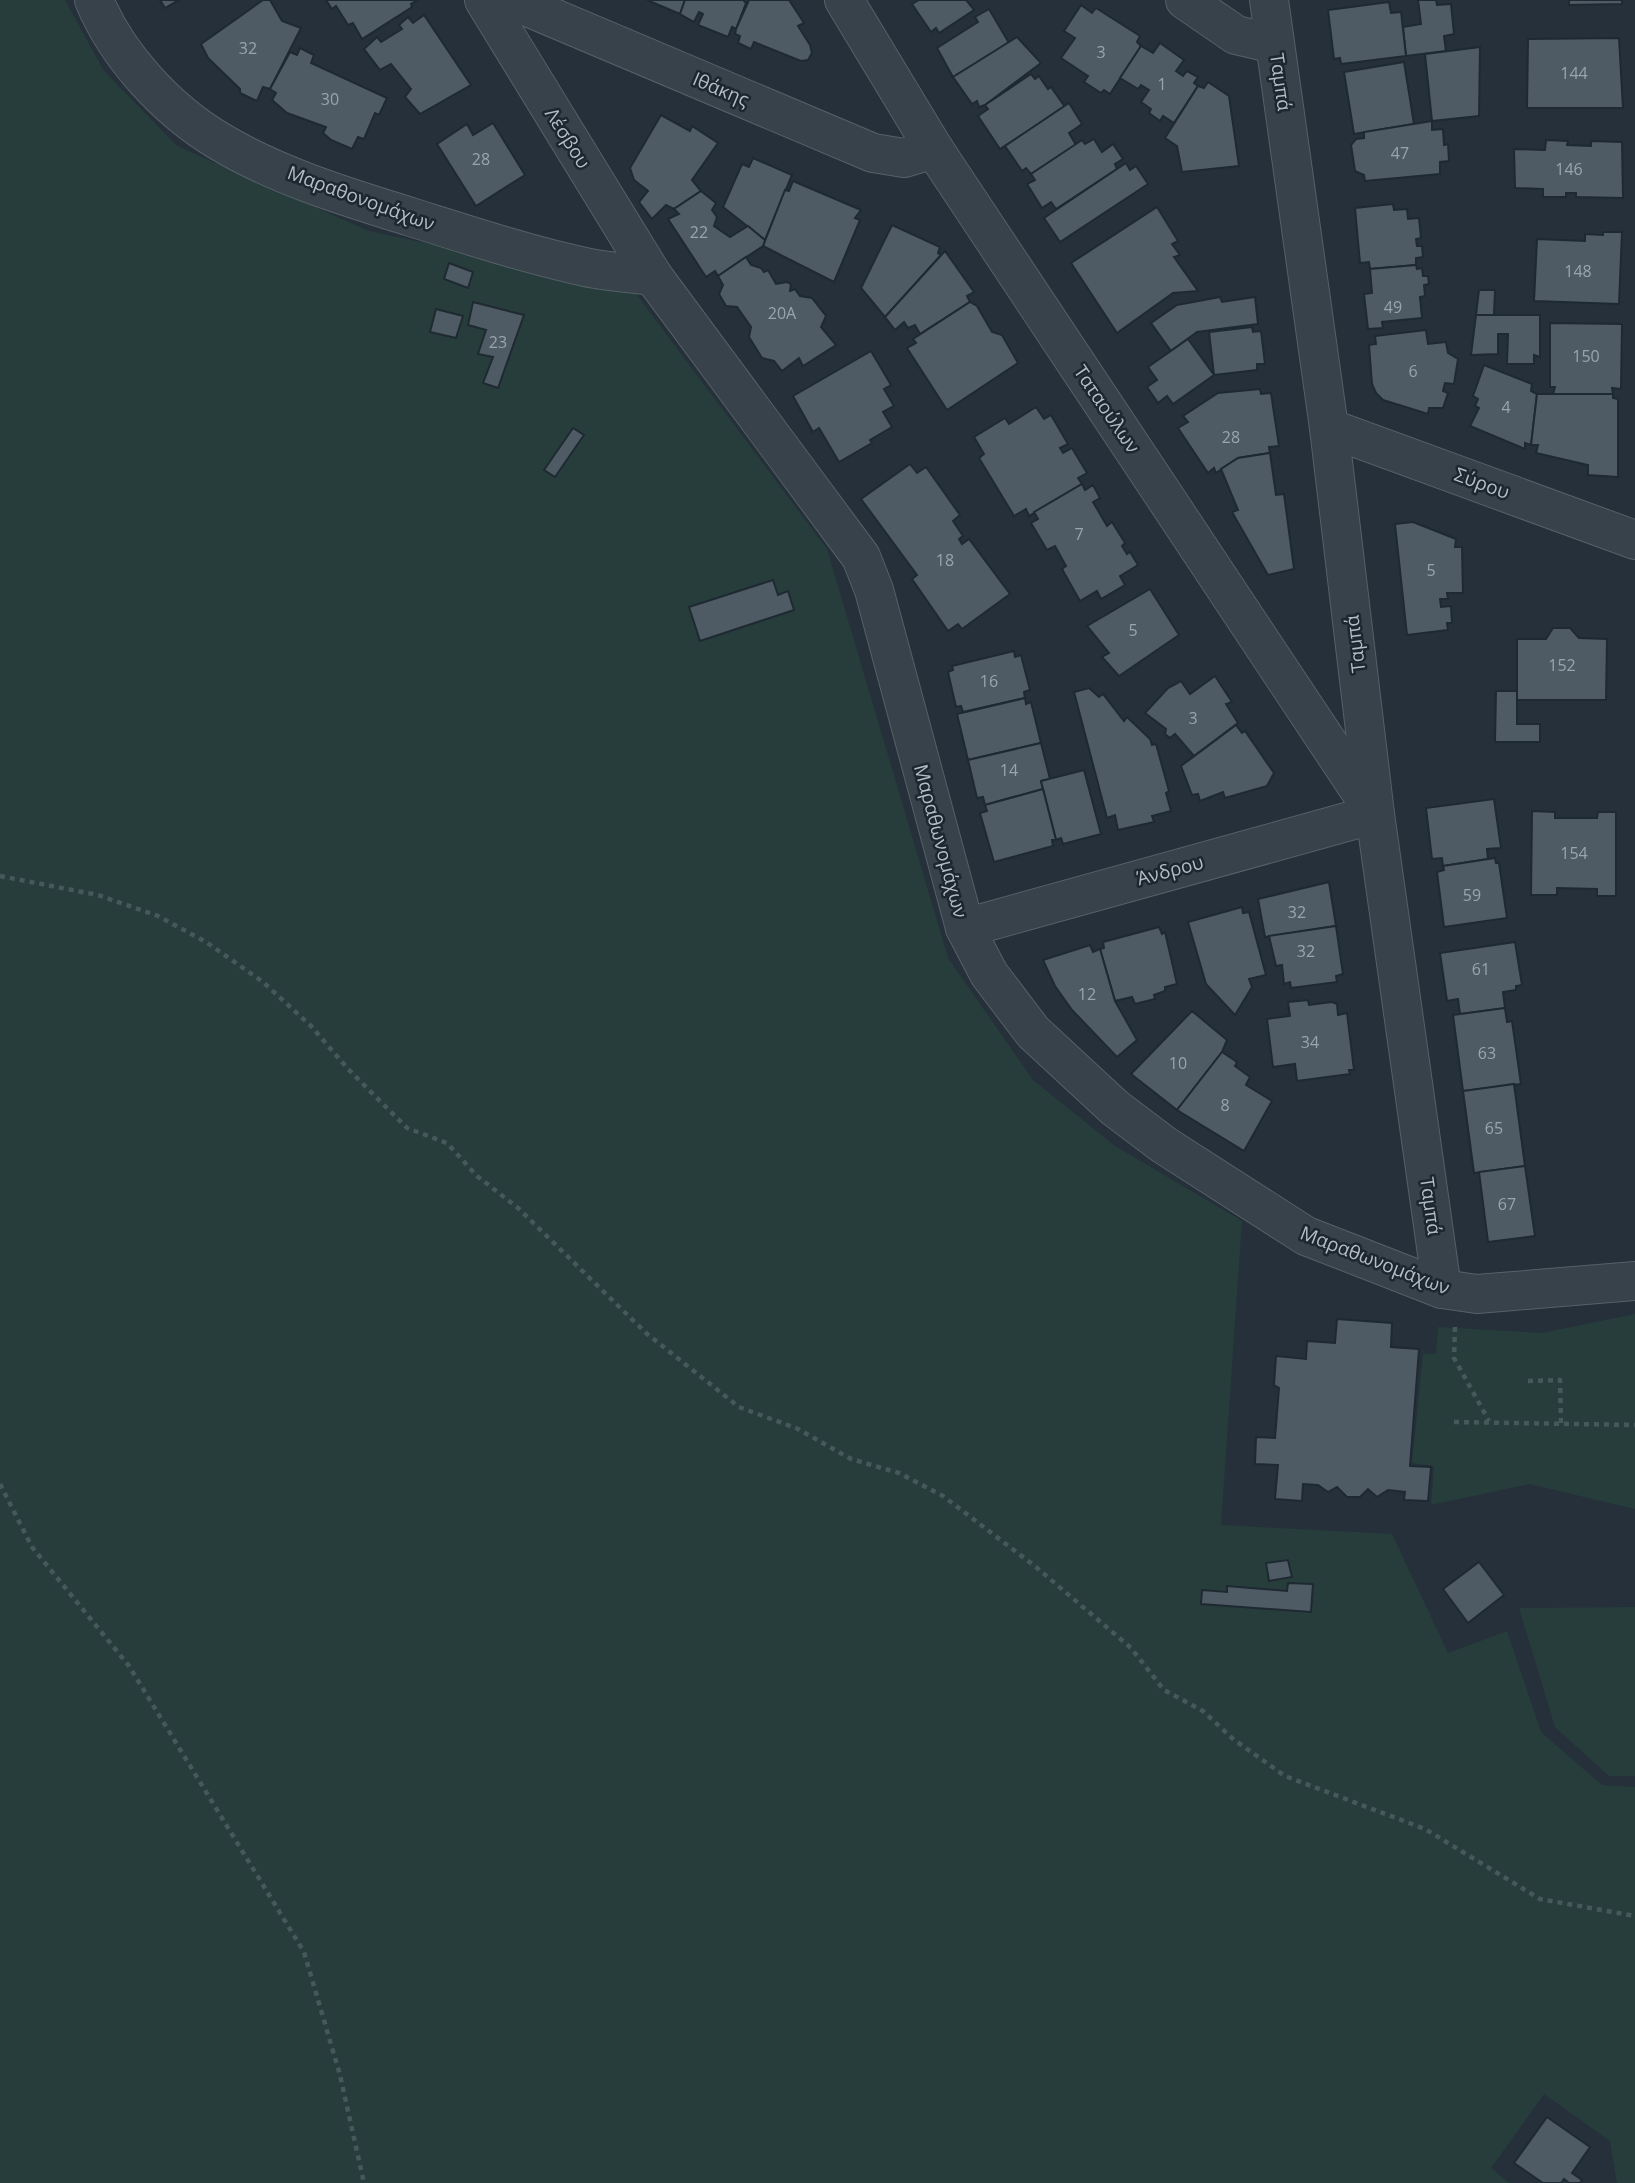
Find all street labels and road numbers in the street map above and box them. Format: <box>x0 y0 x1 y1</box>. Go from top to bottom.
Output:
street label: Ταμπά <box>1264 52 1298 113</box>
street label: Ιθάκης <box>689 66 753 112</box>
street label: Λέσβου <box>539 103 597 173</box>
street label: Μαραθονομάχων <box>284 159 438 237</box>
street label: Ταταούλων <box>1068 360 1146 458</box>
street label: Σύρου <box>1451 461 1513 505</box>
street label: Ταμπά <box>1339 613 1371 674</box>
street label: Μαραθωνομάχων <box>908 761 974 921</box>
street label: Άνδρου <box>1134 849 1206 891</box>
street label: Ταμπά <box>1414 1176 1448 1237</box>
street label: Μαραθωνομάχων <box>1297 1220 1453 1300</box>

